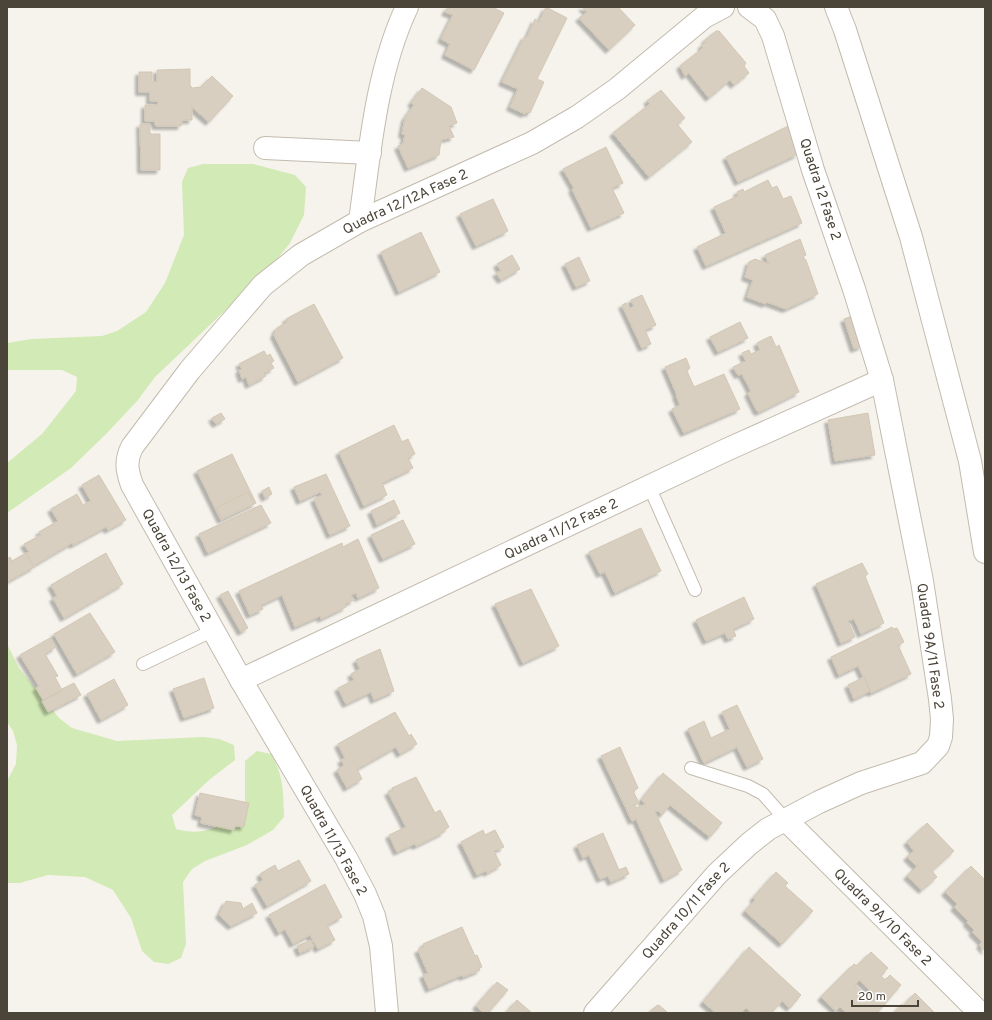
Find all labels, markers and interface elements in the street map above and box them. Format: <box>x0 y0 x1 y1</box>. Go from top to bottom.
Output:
street label: Quadra 12 Fase 2 <box>795 136 844 243</box>
street label: Quadra 12/12A Fase 2 <box>340 166 471 239</box>
street label: Quadra 11/12 Fase 2 <box>502 495 621 564</box>
street label: Quadra 12/13 Fase 2 <box>137 506 214 625</box>
street label: Quadra 9A/11 Fase 2 <box>912 582 947 710</box>
street label: Quadra 11/13 Fase 2 <box>295 783 370 899</box>
street label: Quadra 10/11 Fase 2 <box>639 859 734 963</box>
street label: Quadra 9A/10 Fase 2 <box>830 865 935 970</box>
scale bar <box>852 982 918 1008</box>
text: 20 m <box>858 989 886 1005</box>

